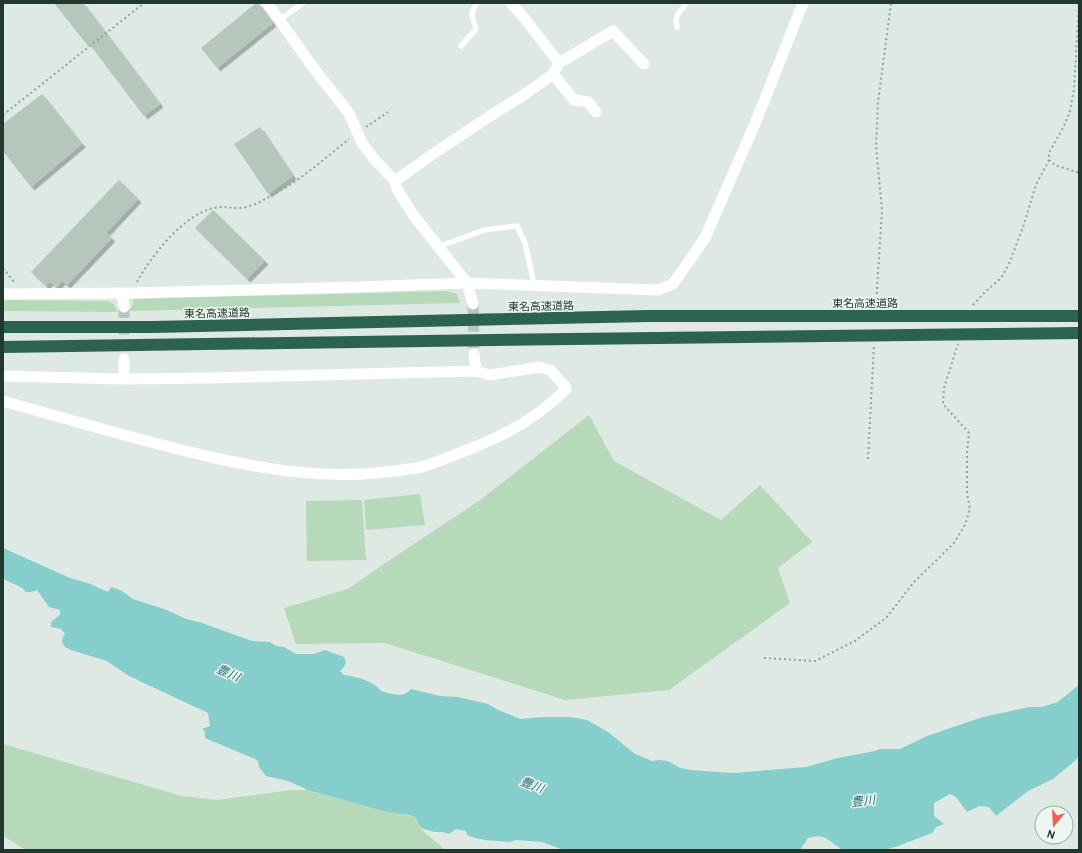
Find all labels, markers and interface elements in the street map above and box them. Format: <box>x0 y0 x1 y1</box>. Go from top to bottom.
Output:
street label: 東名高速道路 <box>832 297 898 311</box>
street label: 東名高速道路 <box>508 299 574 315</box>
street label: 東名高速道路 <box>184 306 250 322</box>
water label: 豊川 <box>213 662 244 687</box>
water label: 豊川 <box>518 774 548 798</box>
water label: 豊川 <box>850 793 878 811</box>
north arrow <box>1034 805 1074 845</box>
text: N <box>1045 826 1057 841</box>

